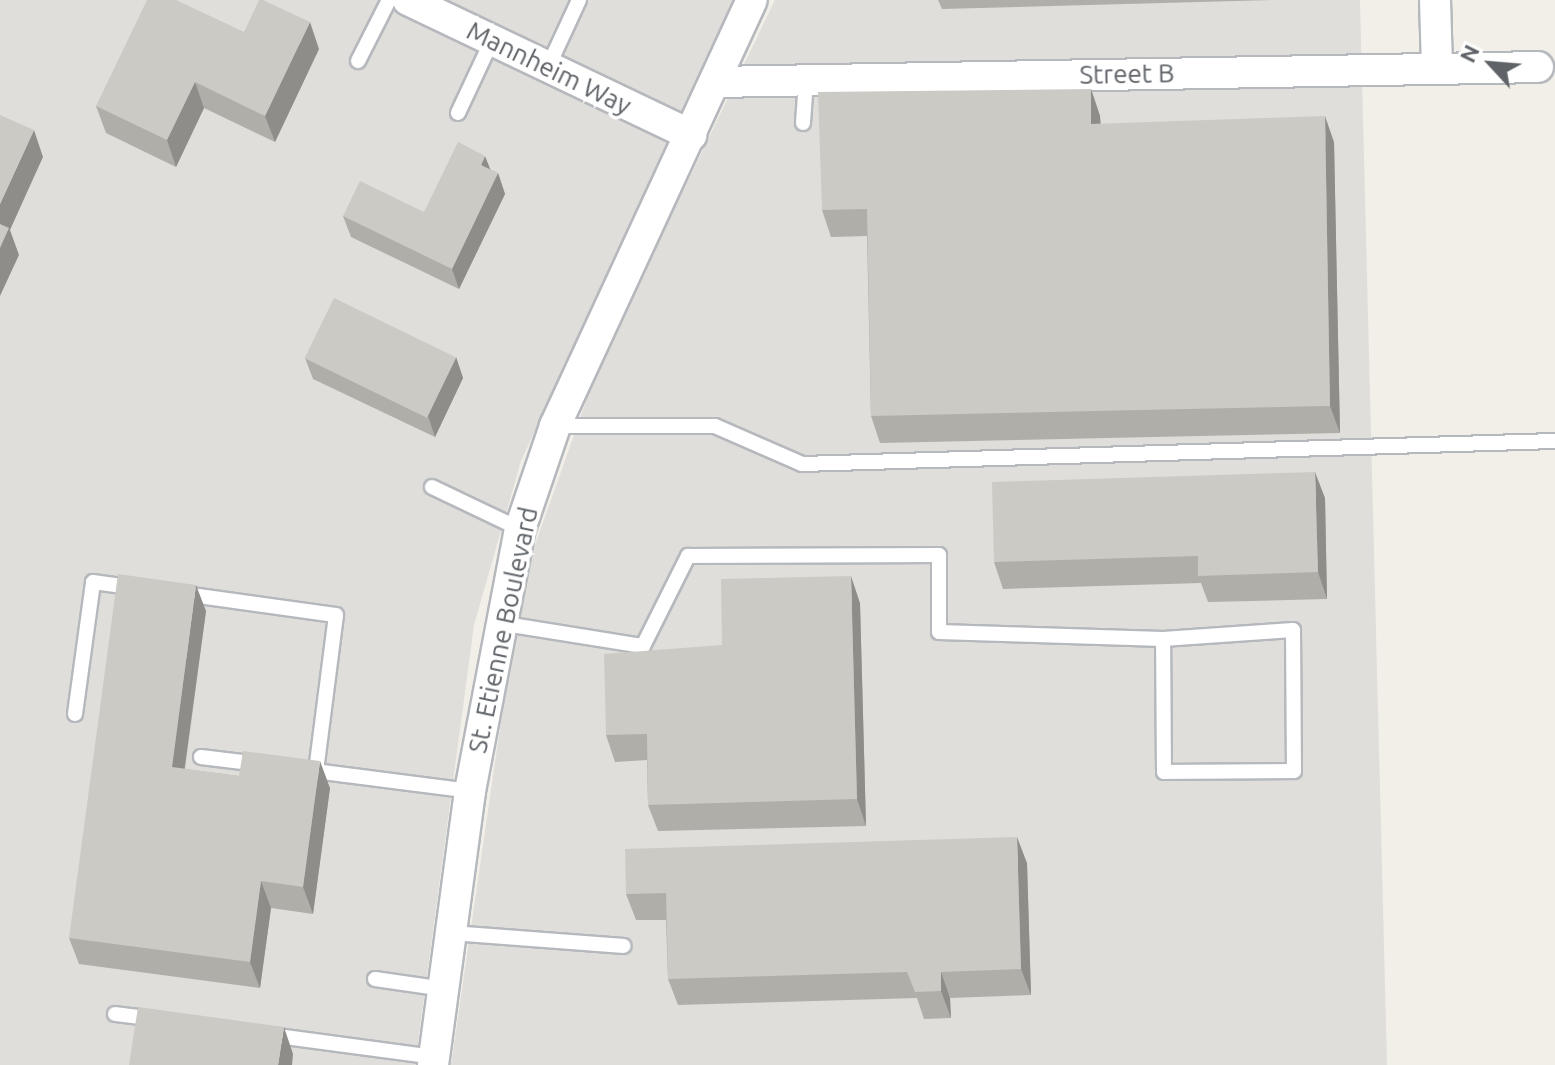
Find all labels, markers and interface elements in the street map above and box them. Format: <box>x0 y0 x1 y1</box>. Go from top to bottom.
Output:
street label: Mannheim Way <box>462 15 636 121</box>
north arrow <box>1451 24 1531 104</box>
text: N <box>1454 40 1484 66</box>
street label: Street B <box>1079 58 1175 90</box>
street label: St. Etienne Boulevard <box>462 504 544 756</box>

